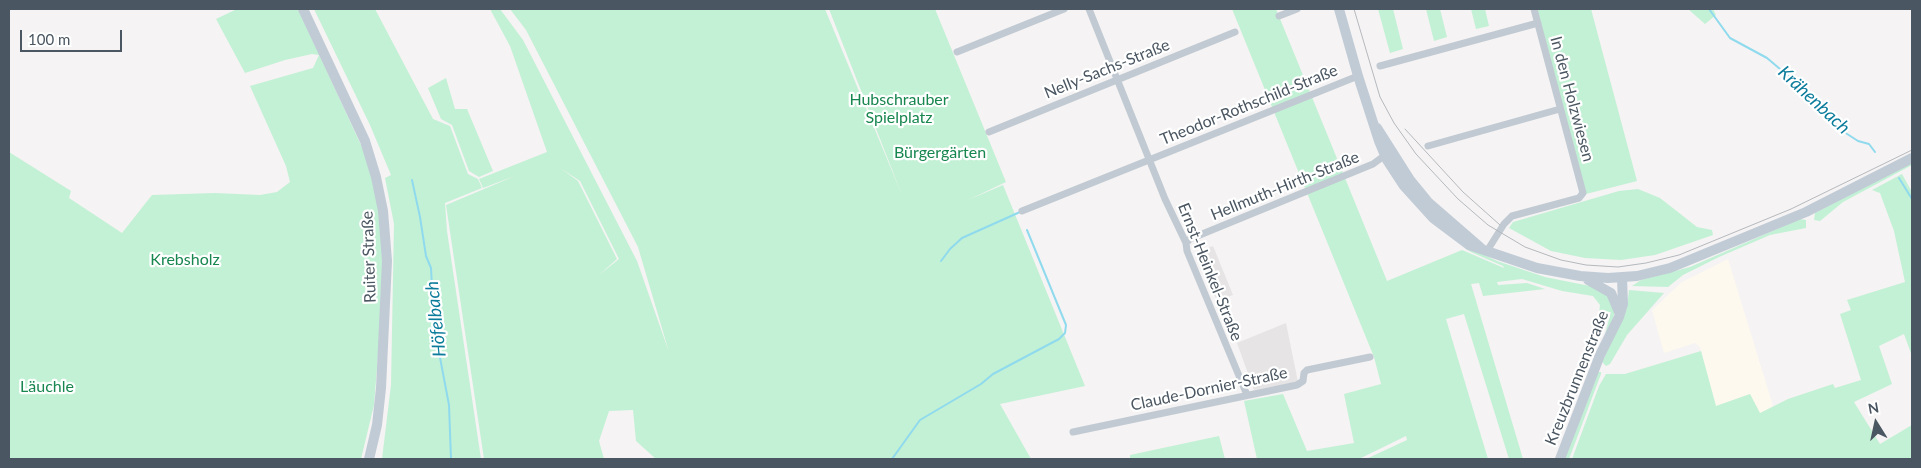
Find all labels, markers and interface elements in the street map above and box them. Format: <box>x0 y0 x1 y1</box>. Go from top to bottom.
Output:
scale bar <box>22 20 125 52</box>
text: 100 m <box>28 30 70 48</box>
street label: In den Holzwiesen <box>1546 34 1598 164</box>
street label: Nelly-Sachs-Straße <box>1041 35 1173 103</box>
street label: Theodor-Rothschild-Straße <box>1157 61 1341 149</box>
water label: Krähenbach <box>1774 61 1854 139</box>
park label: Hubschrauber Spielplatz <box>849 90 949 128</box>
park label: Bürgergärten <box>894 143 986 163</box>
street label: Hellmuth-Hirth-Straße <box>1208 147 1362 225</box>
street label: Ernst-Heinkel-Straße <box>1174 200 1246 344</box>
street label: Ruiter Straße <box>358 211 380 303</box>
park label: Krebsholz <box>150 250 220 270</box>
water label: Höfelbach <box>421 280 451 358</box>
street label: Kreuzbrunnenstraße <box>1541 308 1613 448</box>
street label: Claude-Dornier-Straße <box>1129 363 1289 415</box>
park label: Läuchle <box>20 377 74 397</box>
north arrow <box>1851 398 1901 448</box>
text: N <box>1867 398 1880 417</box>

